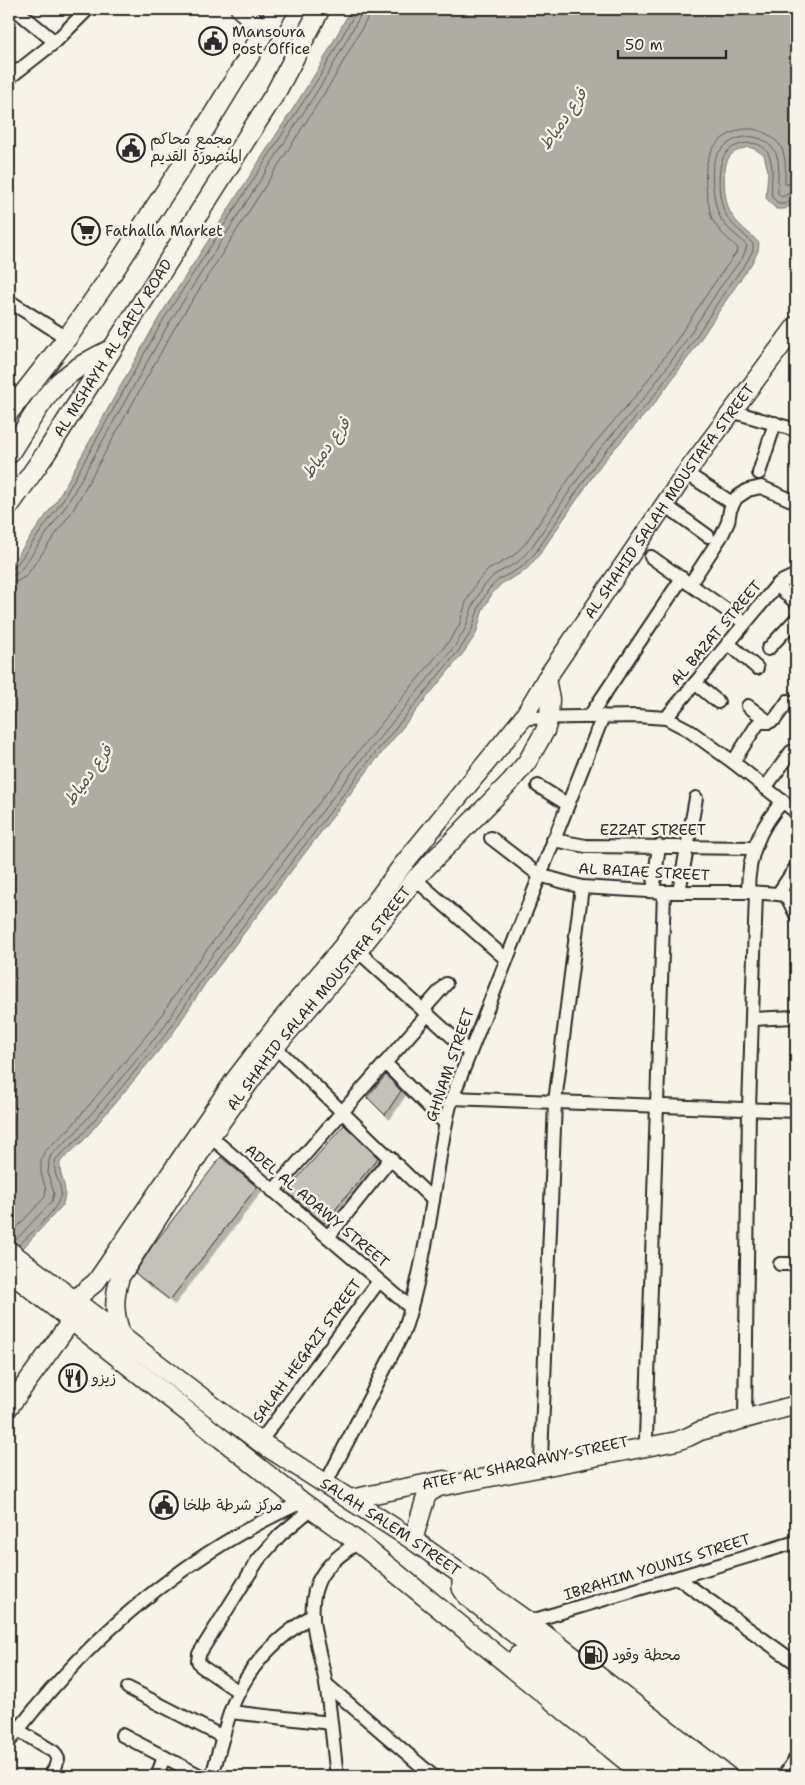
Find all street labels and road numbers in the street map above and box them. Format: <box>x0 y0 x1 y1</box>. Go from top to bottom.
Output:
street label: AL MSHAYH AL SAFLY ROAD <box>49 255 177 441</box>
street label: AL SHAHID SALAH MOUSTAFA STREET <box>580 380 759 623</box>
street label: AL BAZAT STREET <box>666 576 766 690</box>
street label: EZZAT STREET <box>600 820 706 840</box>
street label: AL BAIAE STREET <box>578 859 710 885</box>
street label: AL SHAHID SALAH MOUSTAFA STREET <box>222 882 415 1115</box>
street label: GHNAM STREET <box>421 1005 479 1125</box>
street label: ADEL AL ADAWY STREET <box>241 1140 393 1272</box>
street label: SALAH HEGAZI STREET <box>248 1275 366 1427</box>
street label: ATEF AL SHARQAWY STREET <box>420 1431 630 1495</box>
street label: SALAH SALEM STREET <box>316 1473 465 1581</box>
street label: IBRAHIM YOUNIS STREET <box>561 1529 753 1605</box>

